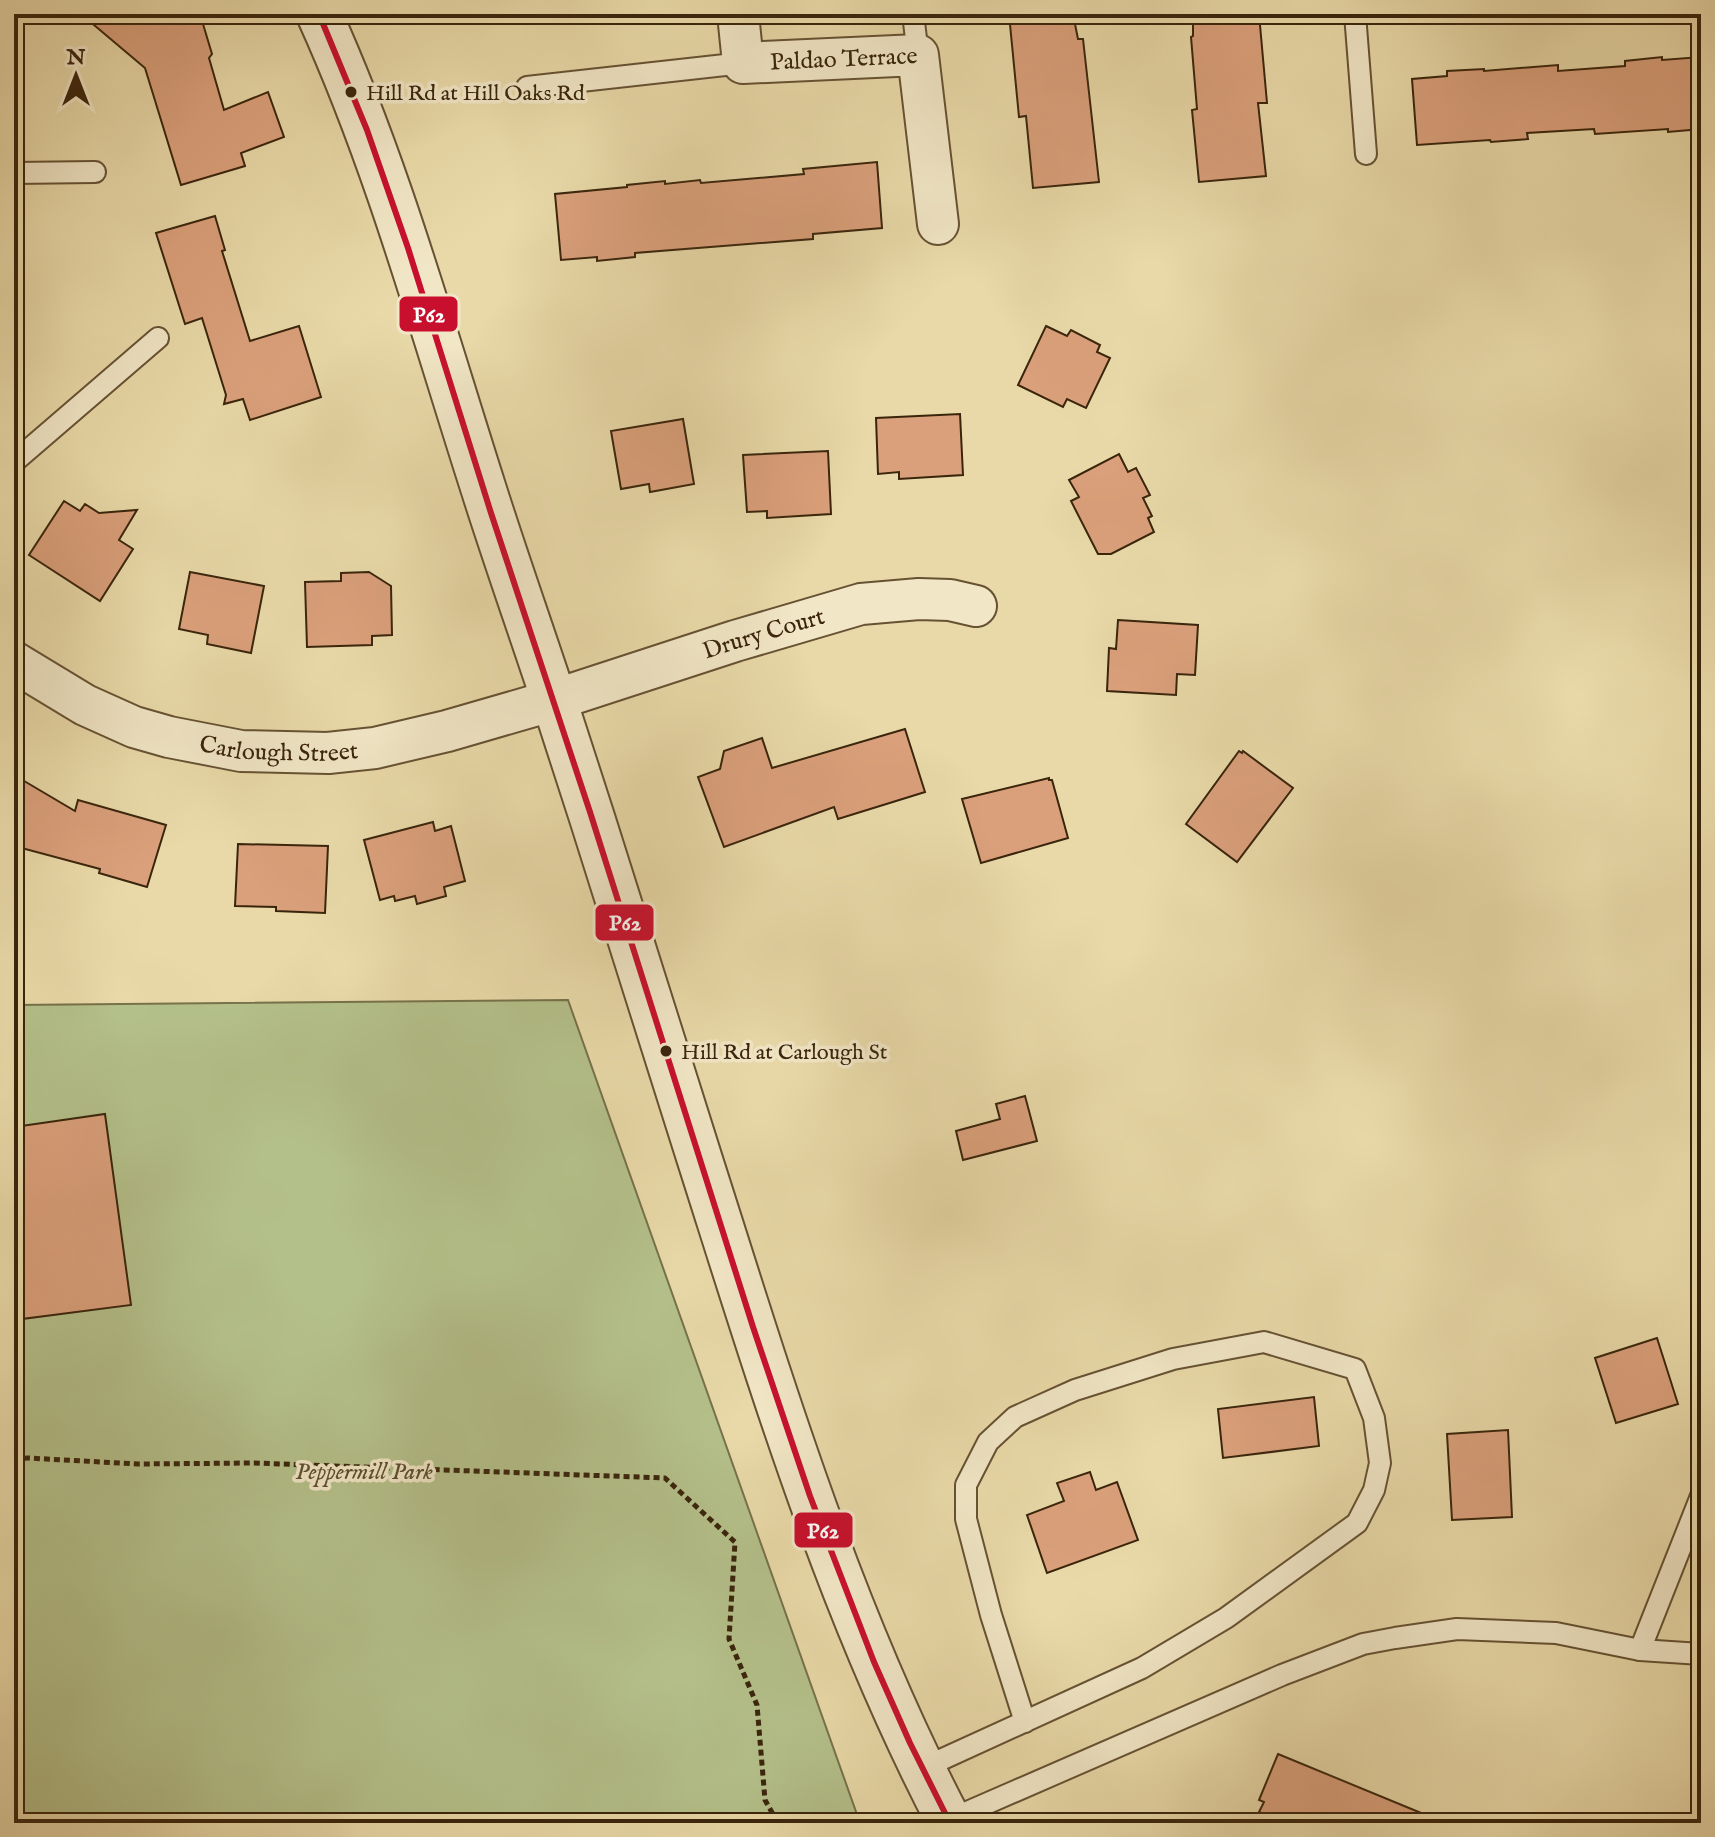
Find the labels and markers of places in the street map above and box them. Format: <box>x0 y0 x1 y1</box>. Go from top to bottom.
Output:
place label: Hill Rd at Hill Oaks Rd <box>366 80 585 108</box>
marker: Hill Rd at Hill Oaks Rd <box>343 84 359 100</box>
place label: Hill Rd at Carlough St <box>681 1039 888 1067</box>
marker: Hill Rd at Carlough St <box>658 1043 674 1059</box>

